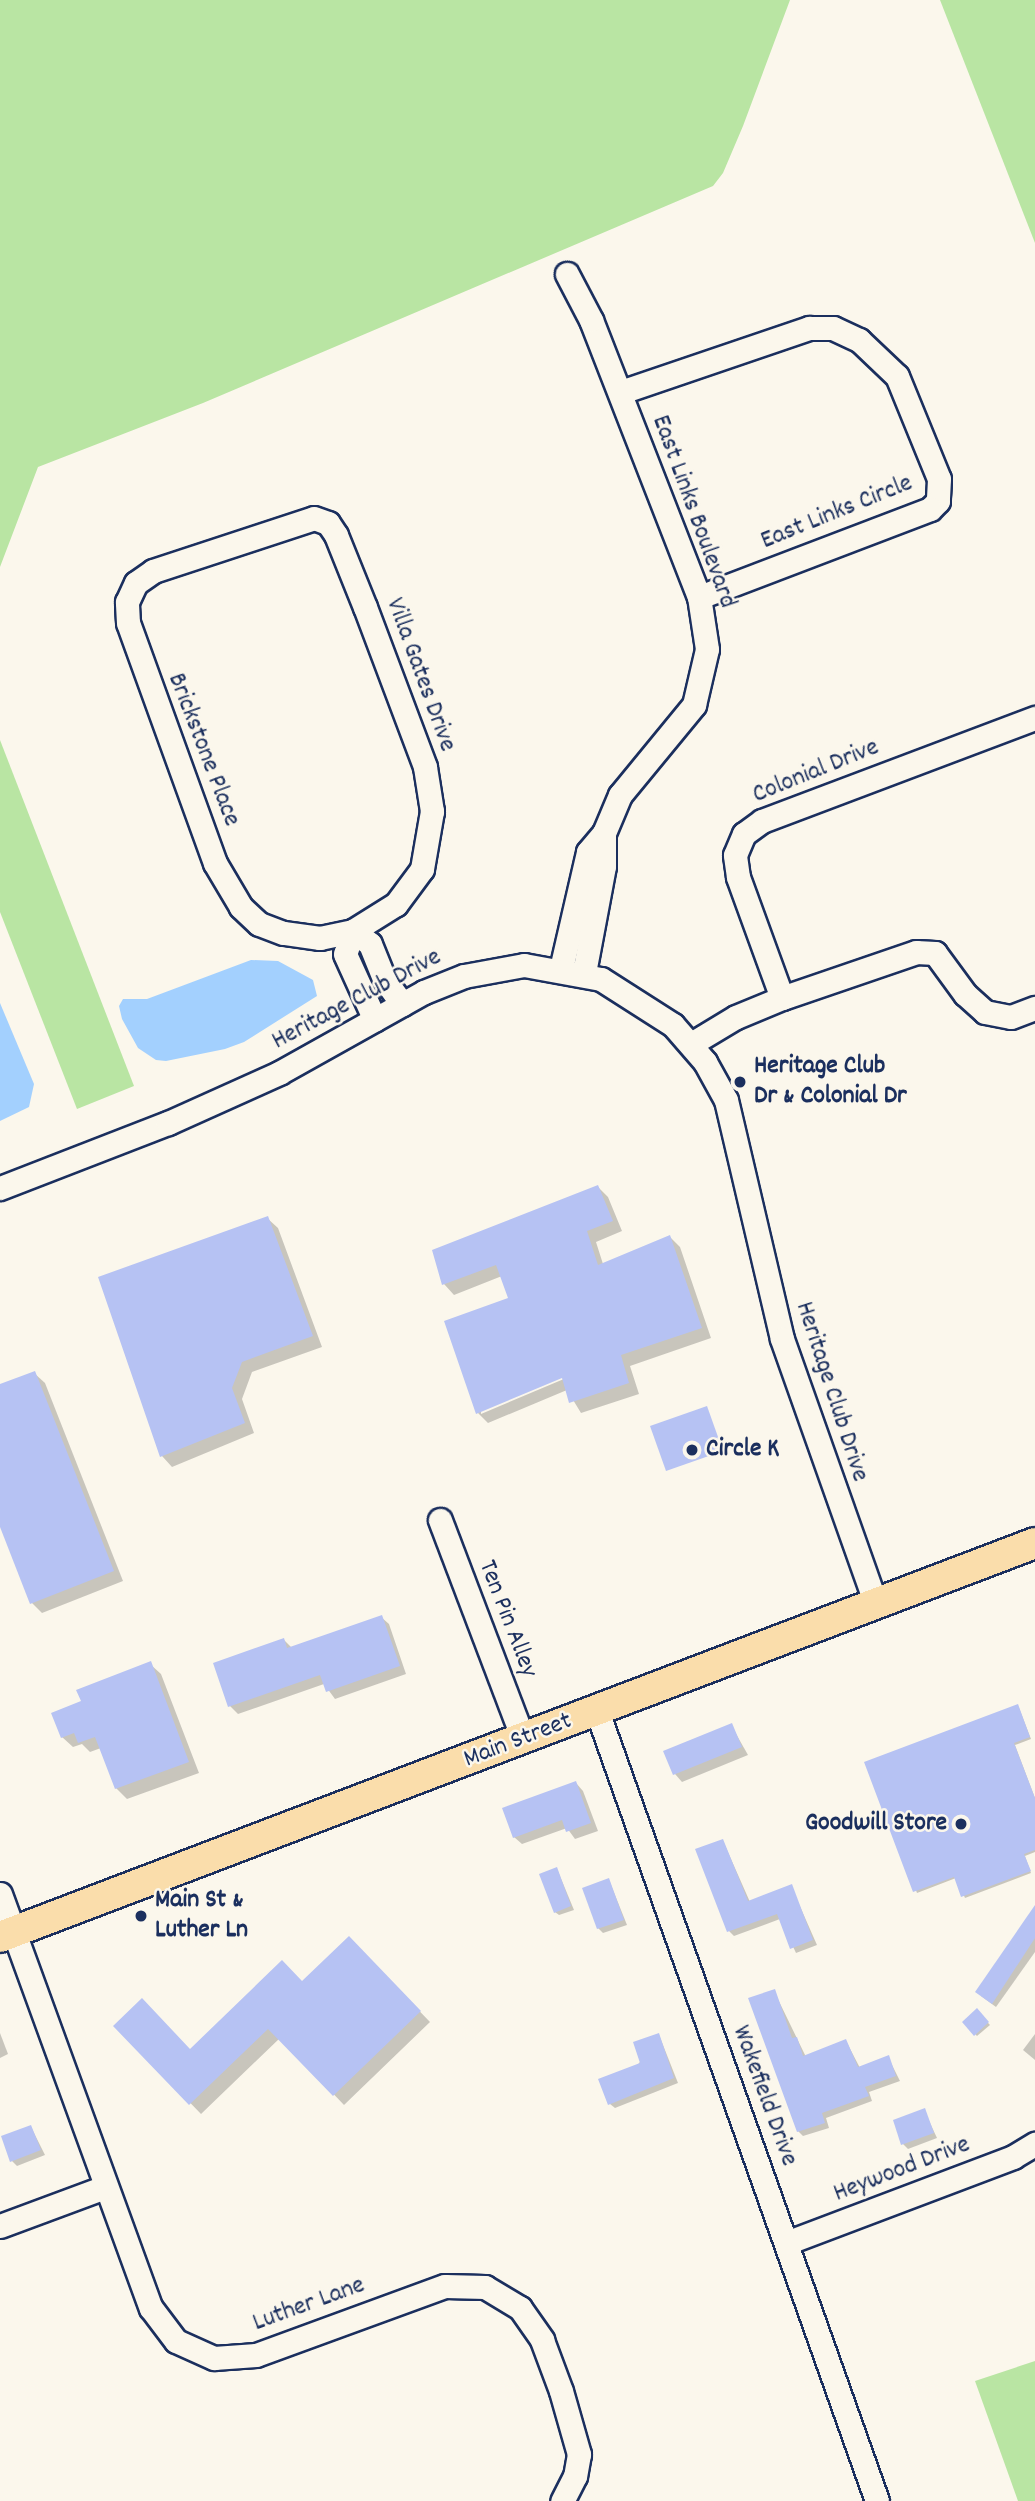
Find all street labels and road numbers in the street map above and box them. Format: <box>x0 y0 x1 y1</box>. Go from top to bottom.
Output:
street label: East Links Boulevard <box>644 411 742 613</box>
street label: East Links Circle <box>757 468 917 558</box>
street label: Villa Gates Drive <box>378 594 462 756</box>
street label: Brickstone Place <box>160 669 246 831</box>
street label: Colonial Drive <box>748 733 884 811</box>
street label: Heritage Club Drive <box>267 942 447 1058</box>
street label: Heritage Club Drive <box>787 1298 875 1486</box>
street label: Ten Pin Alley <box>470 1556 544 1682</box>
street label: Main Street <box>460 1706 576 1776</box>
street label: Wakefield Drive <box>724 2022 804 2170</box>
street label: Heywood Drive <box>829 2130 975 2210</box>
street label: Luther Lane <box>249 2270 369 2340</box>

